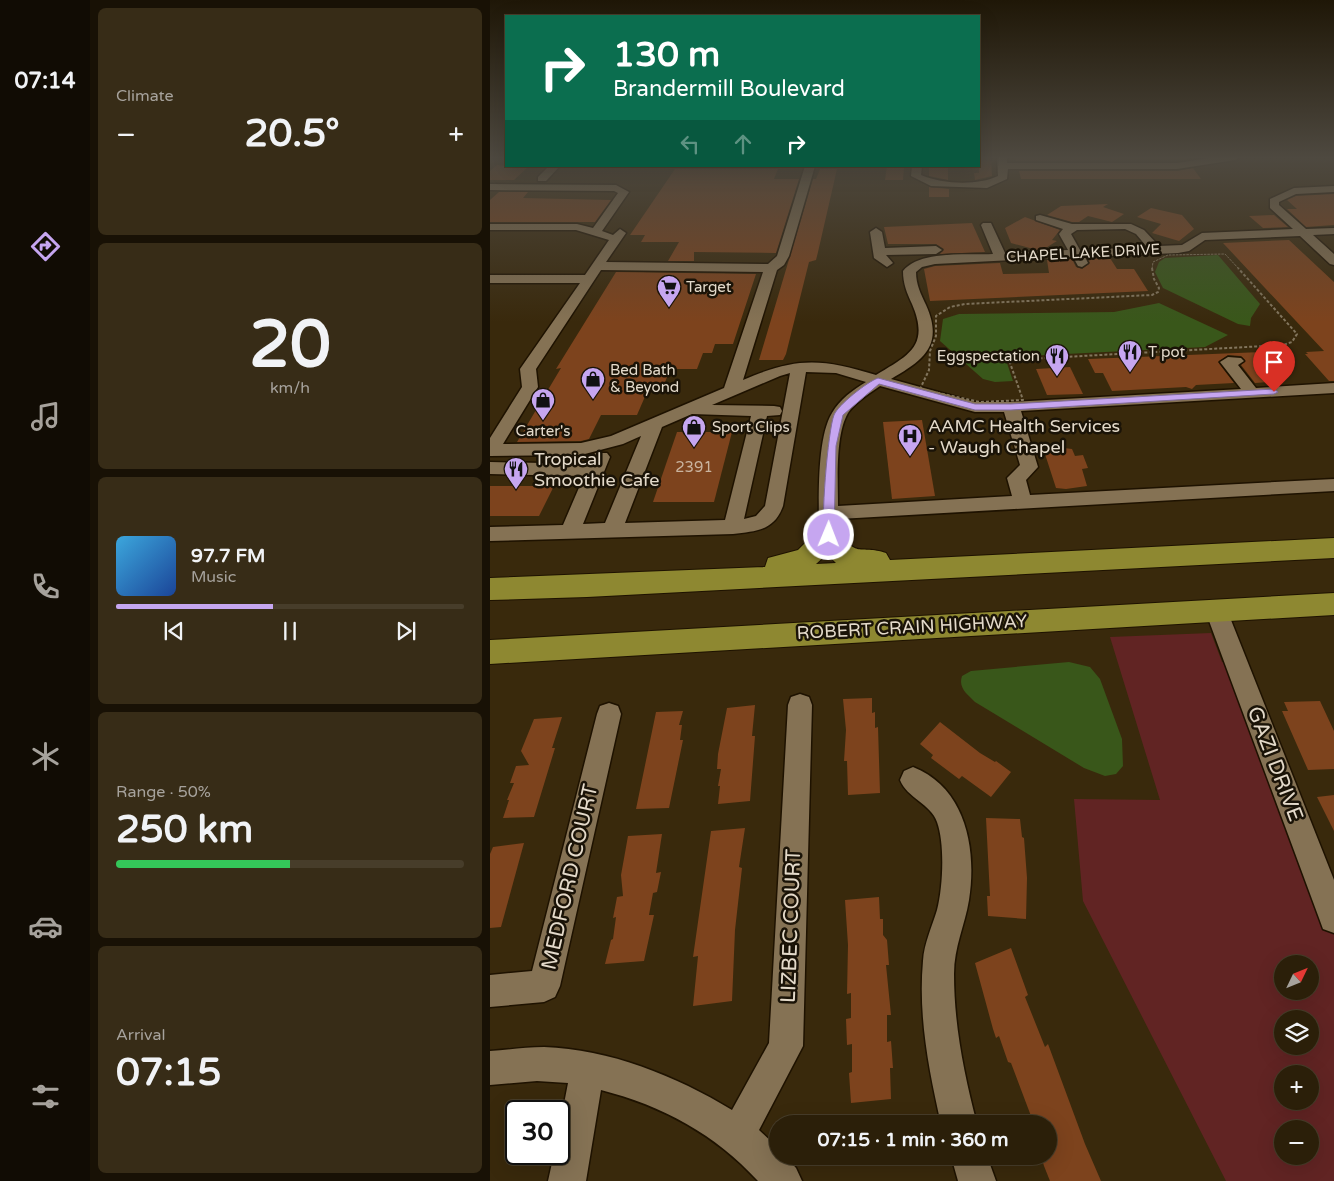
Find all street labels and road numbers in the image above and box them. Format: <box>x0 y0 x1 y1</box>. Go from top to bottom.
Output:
street label: CHAPEL LAKE DRIVE <box>1005 240 1161 266</box>
street label: ROBERT CRAIN HIGHWAY <box>796 610 1028 644</box>
street label: GAZI DRIVE <box>1242 703 1308 825</box>
street label: MEDFORD COURT <box>536 781 604 972</box>
street label: LIZBEC COURT <box>776 848 806 1004</box>

